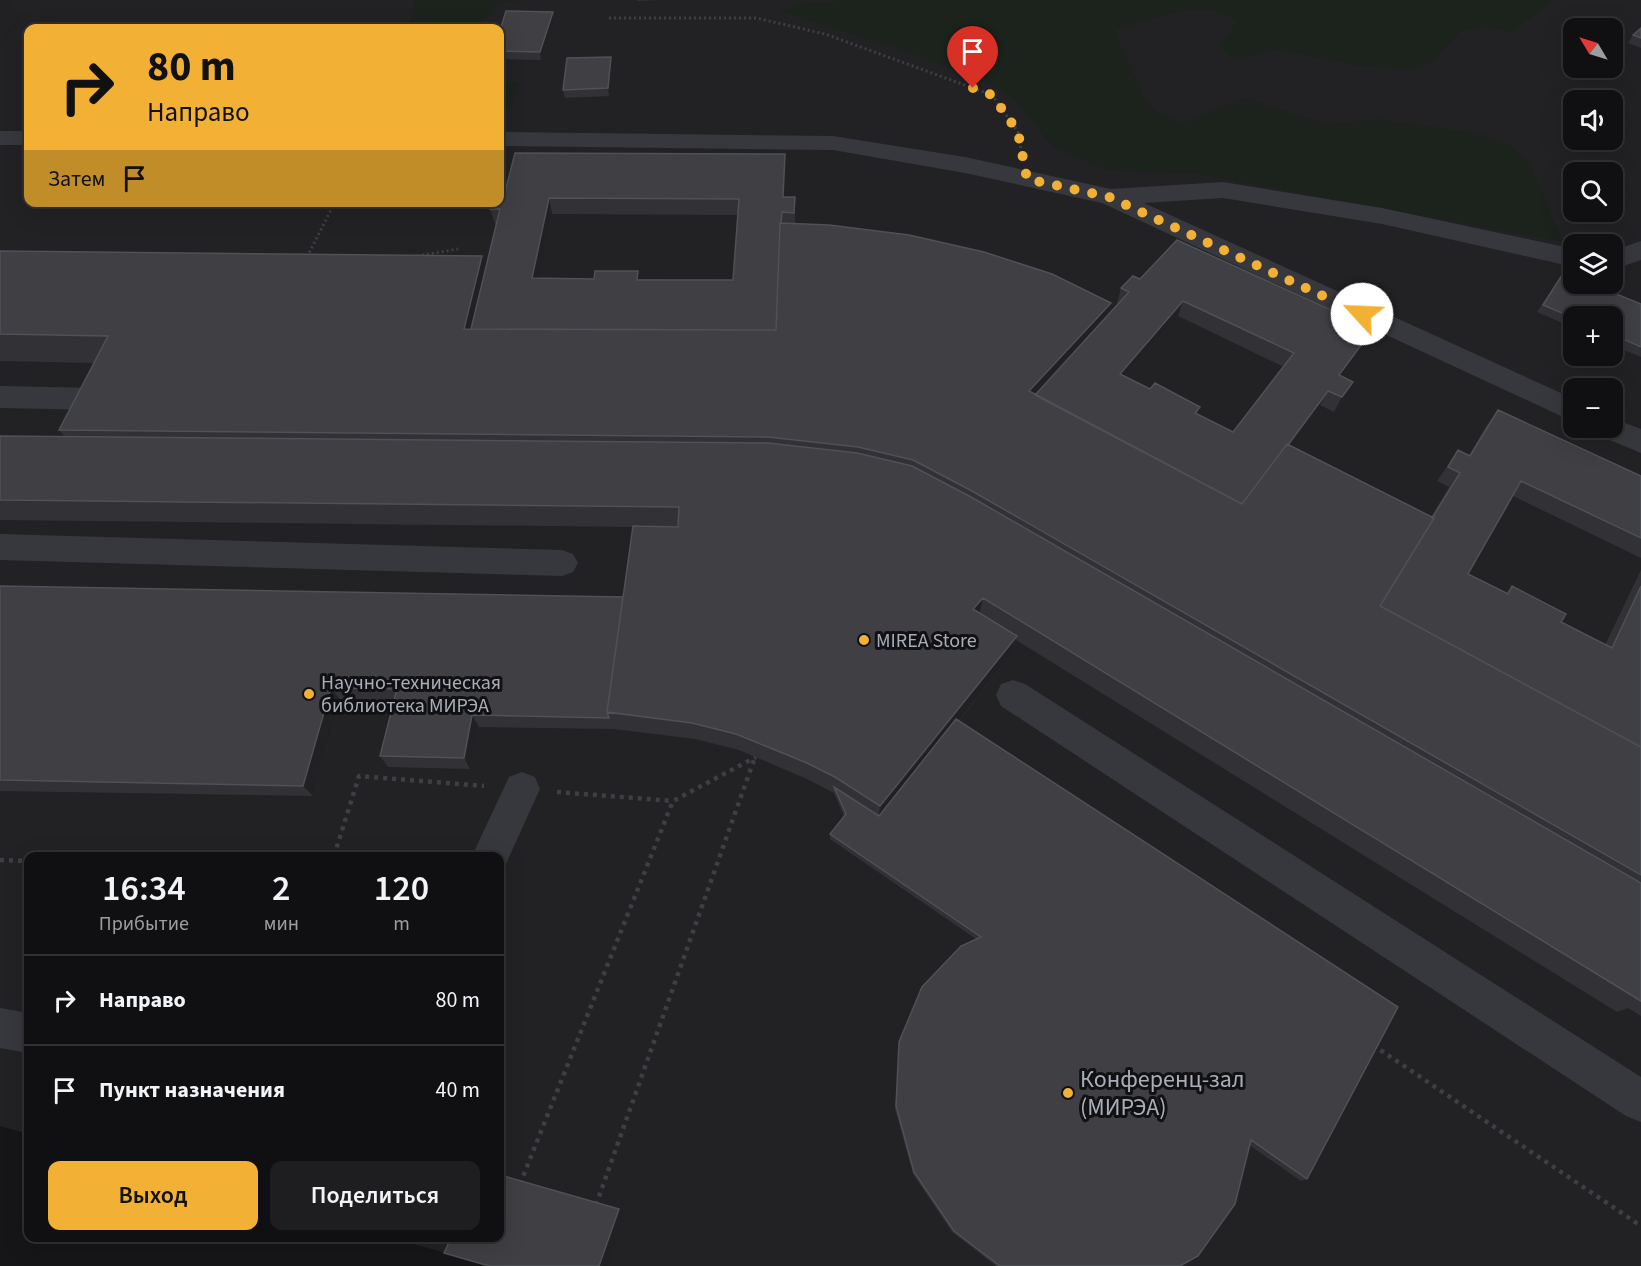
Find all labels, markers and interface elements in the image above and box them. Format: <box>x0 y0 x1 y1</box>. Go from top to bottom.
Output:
north arrow <box>1563 18 1623 78</box>
map controls <box>1563 18 1623 438</box>
pin <box>947 26 998 88</box>
icon: arrive <box>956 35 989 68</box>
text: 80 m <box>147 37 236 97</box>
icon: right <box>48 48 126 126</box>
button: sound <box>1563 90 1623 150</box>
text: Направо <box>147 93 250 132</box>
icon: arrive <box>118 162 151 195</box>
button: search <box>1563 162 1623 222</box>
text: Затем <box>48 163 106 195</box>
button: layers <box>1563 234 1623 294</box>
position arrow <box>1330 282 1394 346</box>
button: + <box>1563 306 1623 366</box>
button: − <box>1563 378 1623 438</box>
place label: MIREA Store <box>876 627 977 655</box>
marker: MIREA Store <box>857 633 871 647</box>
place label: Научно-техническая библиотека МИРЭА <box>321 669 501 720</box>
marker: Научно-техническая библиотека МИРЭА <box>302 687 316 701</box>
text: 16:34 <box>102 863 186 914</box>
text: 2 <box>272 863 291 914</box>
text: 120 <box>374 863 429 914</box>
text: Прибытие <box>99 910 189 938</box>
text: мин <box>264 910 299 938</box>
text: m <box>393 910 410 938</box>
icon: right <box>48 984 81 1017</box>
text: Направо <box>99 984 186 1016</box>
text: 80 m <box>435 984 480 1016</box>
place label: Конференц-зал (МИРЭА) <box>1080 1062 1245 1125</box>
icon: arrive <box>48 1074 81 1107</box>
text: Пункт назначения <box>99 1074 285 1106</box>
text: 40 m <box>435 1074 480 1106</box>
marker: Конференц-зал (МИРЭА) <box>1061 1086 1075 1100</box>
button: Выход <box>48 1161 258 1230</box>
button: Поделиться <box>270 1161 480 1230</box>

